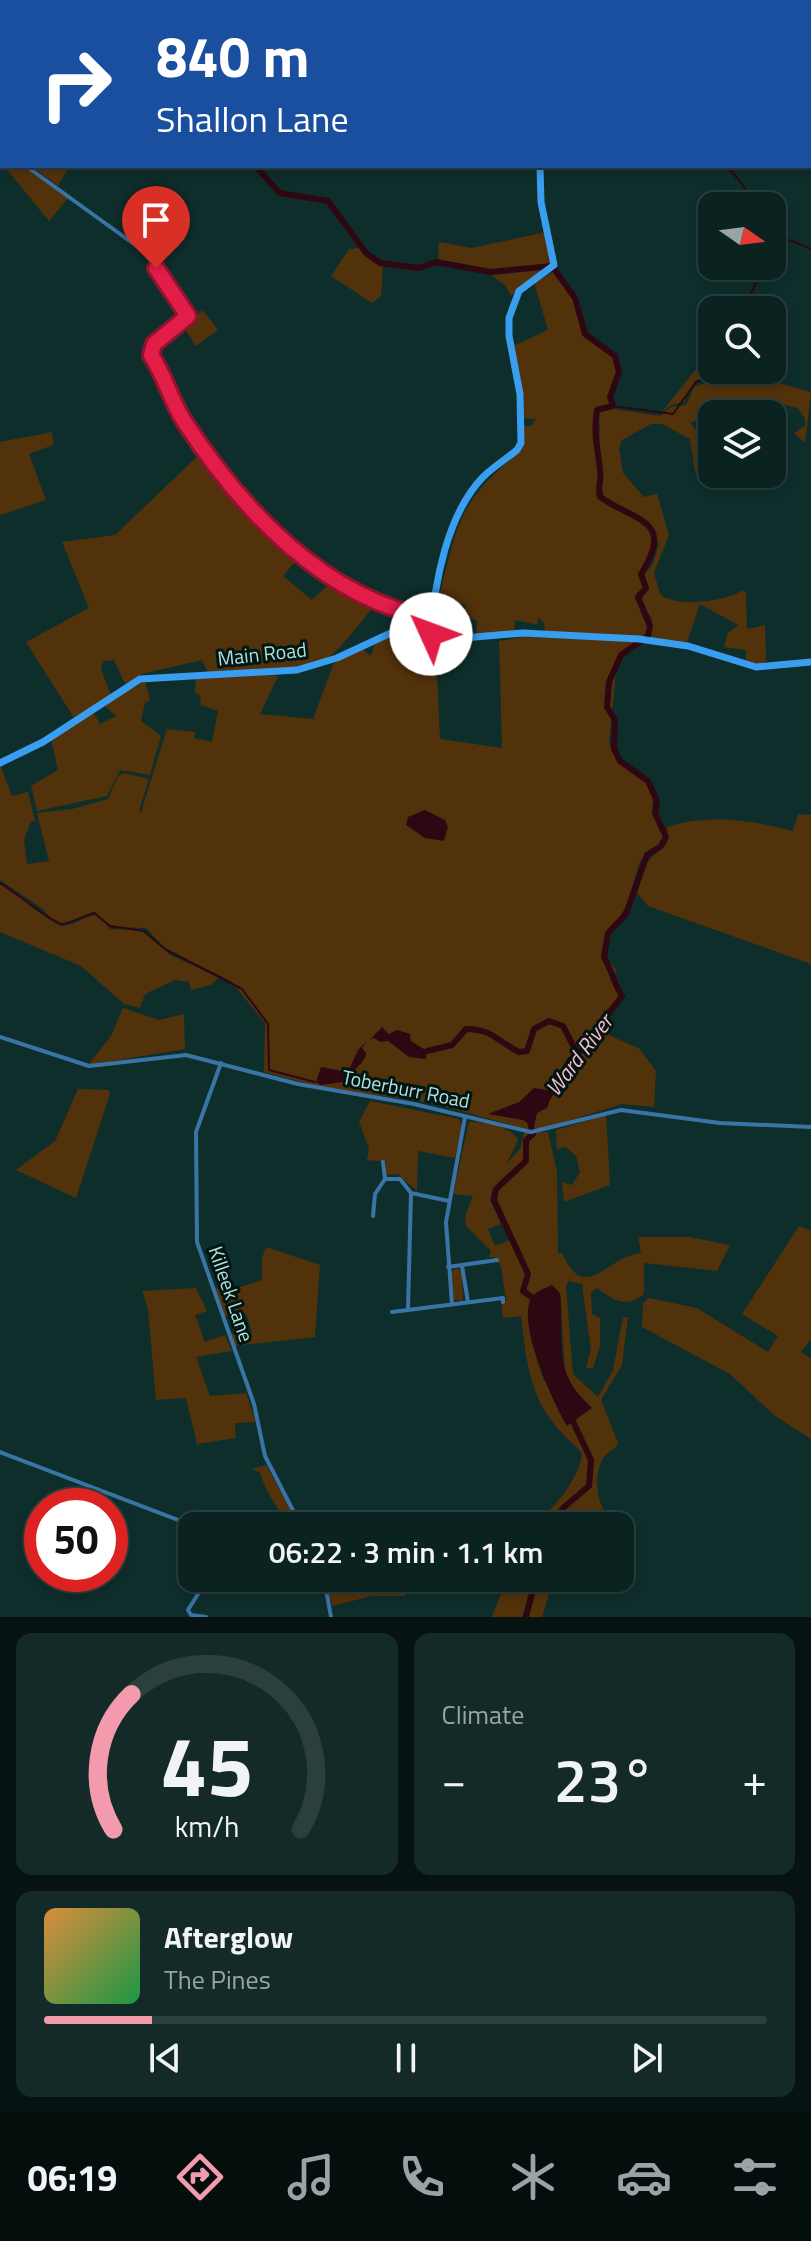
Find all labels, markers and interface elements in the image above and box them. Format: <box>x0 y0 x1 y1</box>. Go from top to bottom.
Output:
text: 840 m <box>156 14 309 99</box>
icon: right <box>24 32 128 136</box>
text: Shallon Lane <box>156 91 349 146</box>
pin <box>122 186 190 268</box>
north arrow <box>698 192 786 280</box>
map controls <box>698 192 786 488</box>
icon: arrive <box>134 198 178 242</box>
button: search <box>698 296 786 384</box>
button: layers <box>698 400 786 488</box>
position arrow <box>389 592 473 676</box>
street label: Main Road <box>216 633 308 674</box>
water label: Ward River <box>537 1004 623 1103</box>
street label: Toberburr Road <box>340 1061 473 1116</box>
street label: Killeek Lane <box>201 1242 262 1346</box>
speed limit sign: 50 <box>24 1488 128 1592</box>
text: 06:22 · 3 min · 1.1 km <box>269 1529 543 1575</box>
text: Climate <box>442 1695 524 1734</box>
text: 45 <box>160 1702 253 1828</box>
text: 23° <box>554 1734 655 1825</box>
text: − <box>442 1746 466 1813</box>
text: + <box>742 1746 767 1813</box>
text: km/h <box>174 1805 239 1848</box>
text: Afterglow <box>164 1914 293 1960</box>
text: The Pines <box>164 1960 271 1999</box>
icon: previous <box>143 2036 187 2080</box>
icon: pause <box>384 2036 428 2080</box>
icon: next <box>625 2036 669 2080</box>
icon: directions <box>172 2149 228 2205</box>
icon: music <box>283 2149 339 2205</box>
icon: phone <box>394 2149 450 2205</box>
icon: climate <box>505 2149 561 2205</box>
icon: car <box>616 2149 672 2205</box>
icon: filters <box>727 2149 783 2205</box>
text: 06:19 <box>28 2150 117 2205</box>

